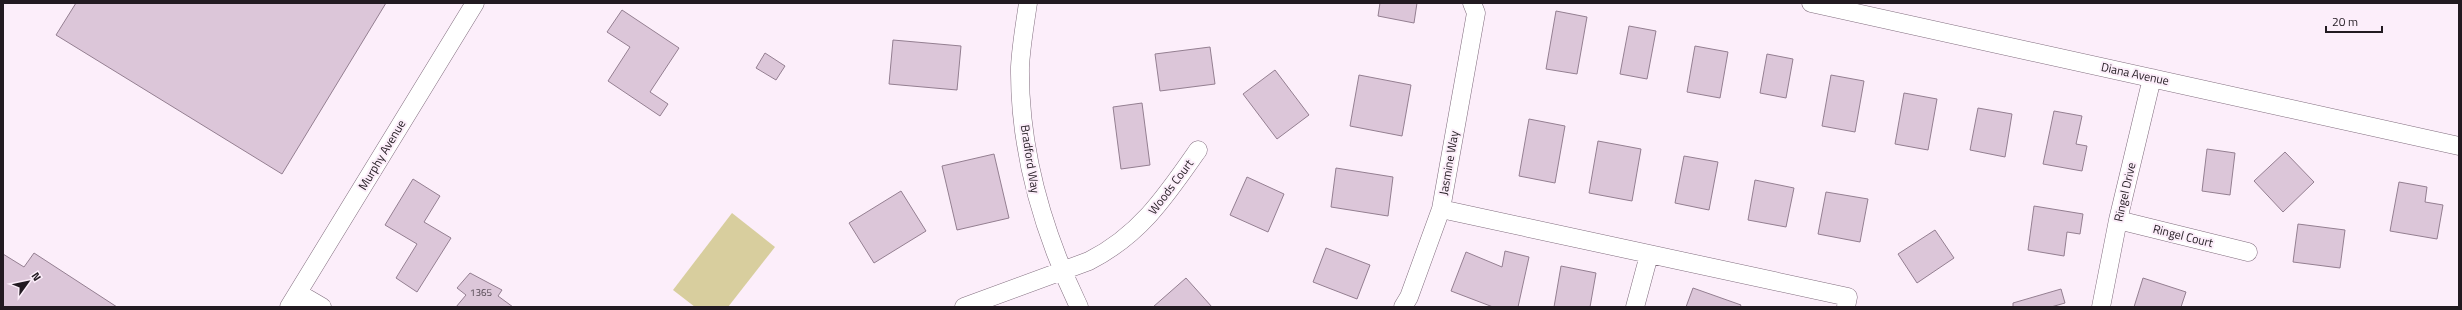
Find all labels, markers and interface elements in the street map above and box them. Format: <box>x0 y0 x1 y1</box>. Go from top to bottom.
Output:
scale bar <box>2326 8 2382 34</box>
text: 20 m <box>2332 12 2358 31</box>
street label: Diana Avenue <box>2099 57 2171 90</box>
street label: Murphy Avenue <box>353 116 410 194</box>
street label: Bradford Way <box>1016 123 1045 195</box>
street label: Jasmine Way <box>1434 129 1464 197</box>
street label: Woods Court <box>1143 154 1198 218</box>
street label: Ringel Drive <box>2108 160 2141 223</box>
street label: Ringel Court <box>2151 219 2216 252</box>
north arrow <box>8 262 48 302</box>
text: N <box>28 269 45 284</box>
house number: 1365 <box>470 285 493 300</box>

